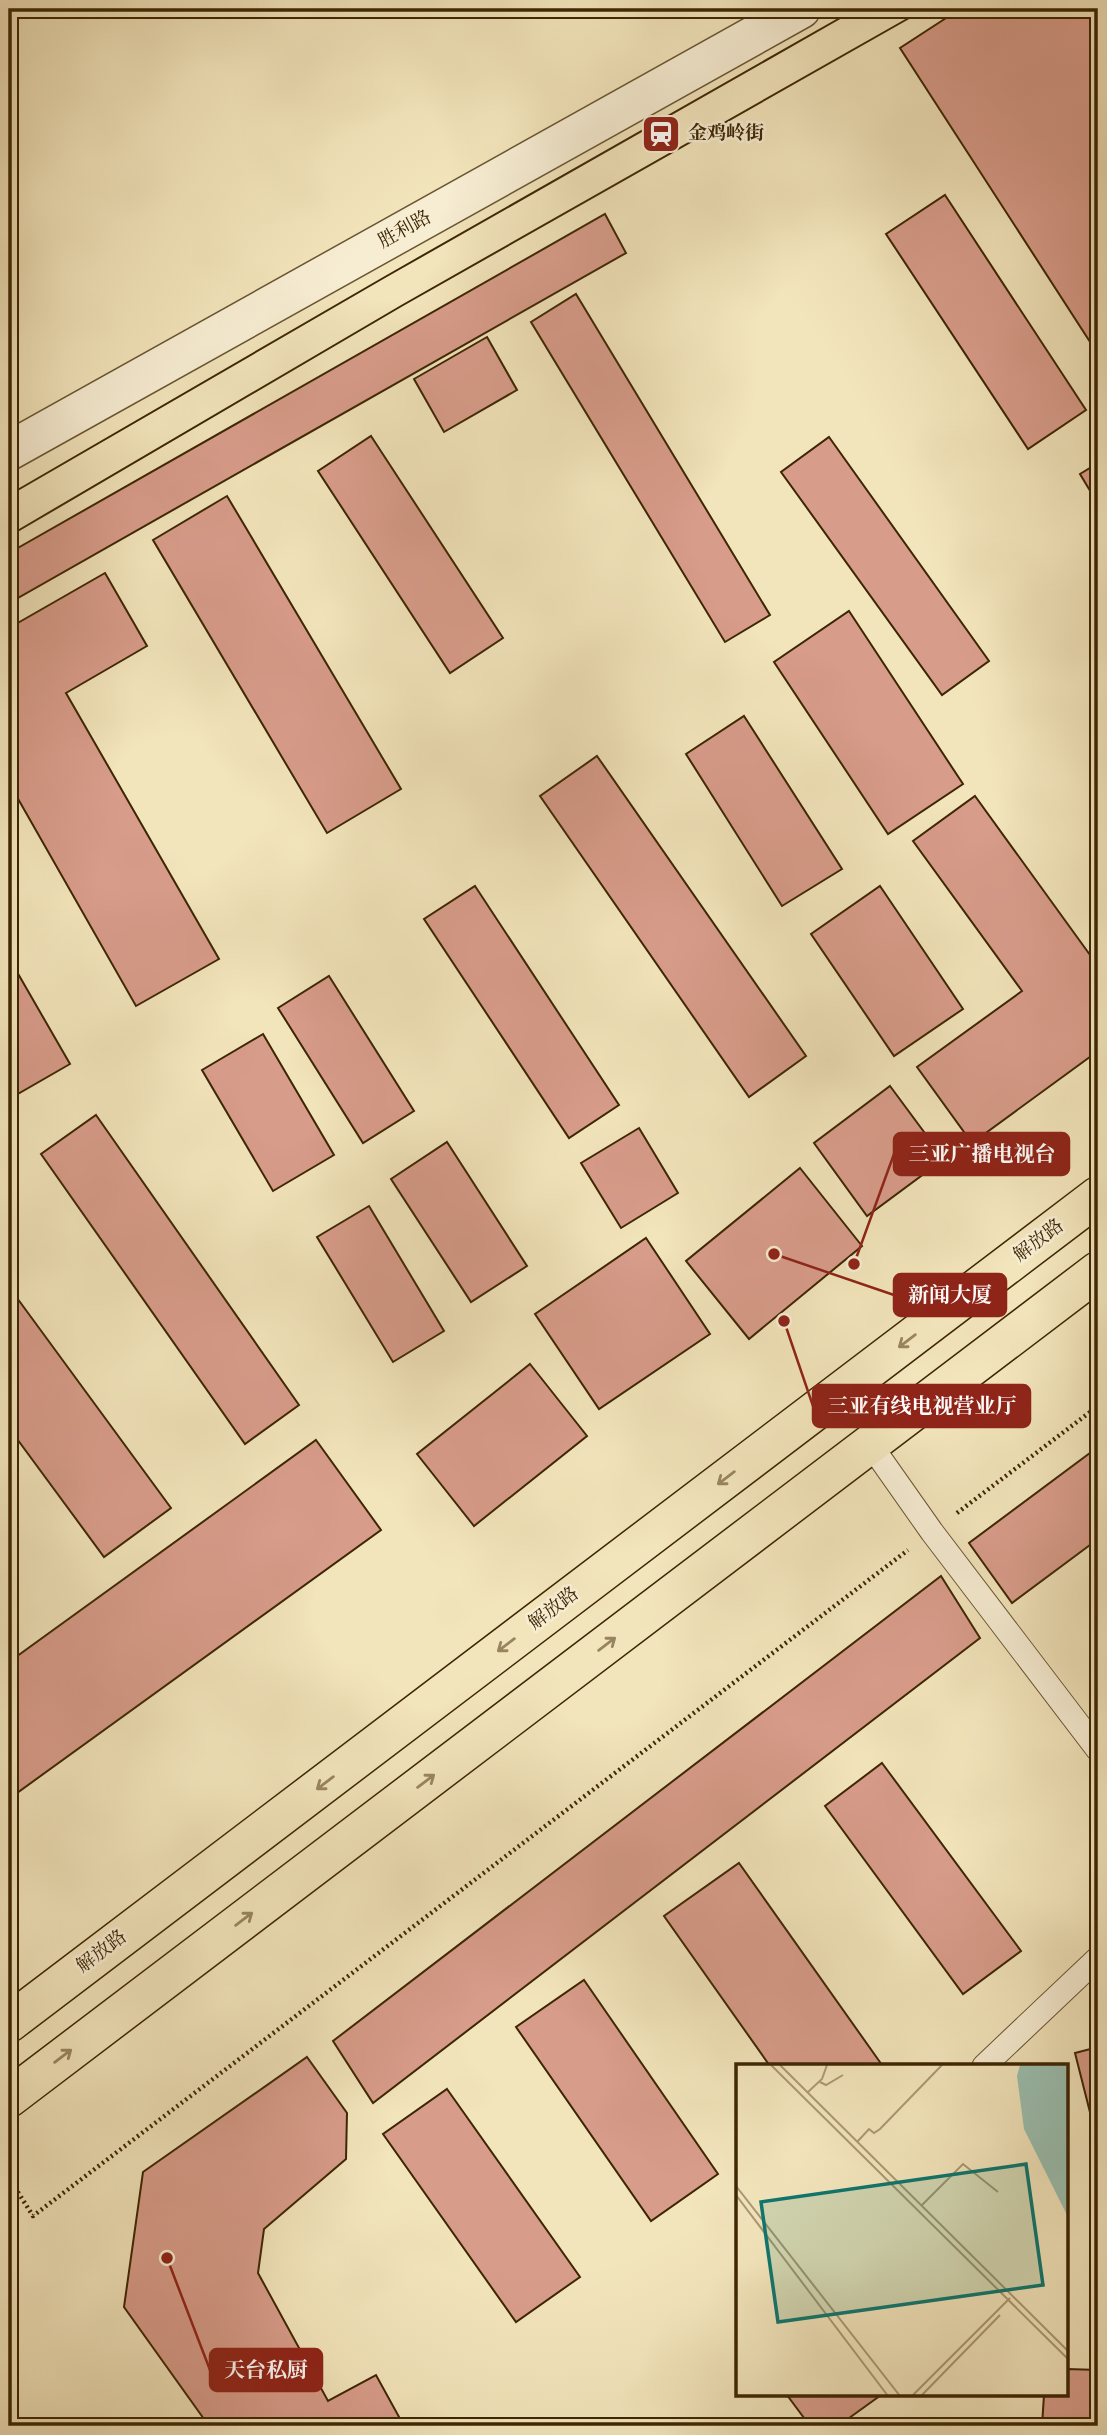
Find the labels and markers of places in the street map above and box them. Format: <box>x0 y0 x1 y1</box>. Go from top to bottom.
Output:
station icon: 金鸡岭街 <box>640 113 682 155</box>
place label: 金鸡岭街 <box>688 122 764 146</box>
callout: 三亚广播电视台 <box>894 1133 1069 1175</box>
callout: 新闻大厦 <box>894 1274 1006 1316</box>
callout: 三亚有线电视营业厅 <box>813 1385 1030 1427</box>
callout: 天台私厨 <box>210 2349 322 2391</box>

